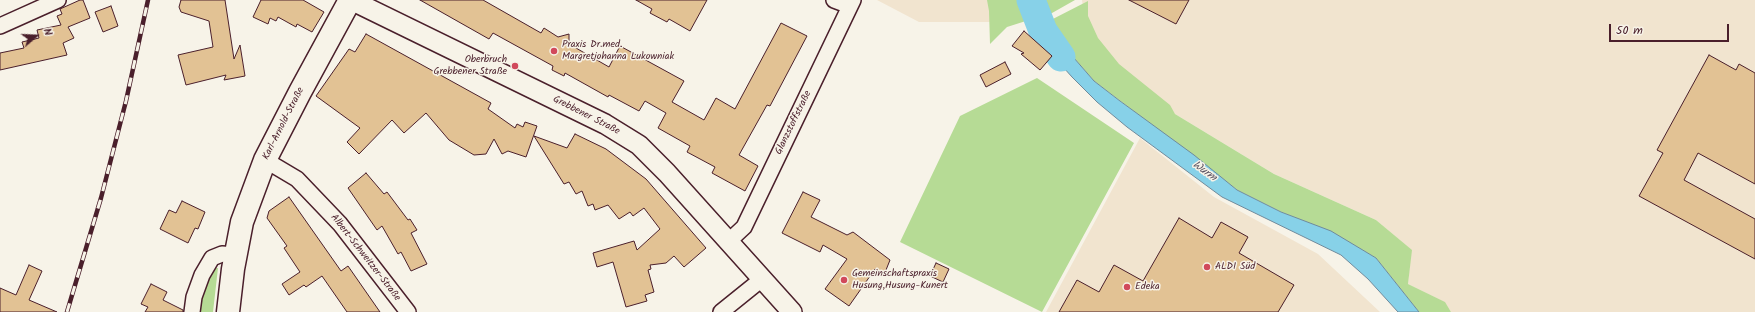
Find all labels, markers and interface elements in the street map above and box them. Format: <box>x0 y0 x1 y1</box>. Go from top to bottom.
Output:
north arrow <box>16 16 56 56</box>
scale bar <box>1611 16 1731 42</box>
text: 50 m <box>1616 21 1643 40</box>
text: N <box>38 26 57 38</box>
place label: Praxis Dr.med. Margretjohanna Lukowniak <box>562 39 674 62</box>
marker: Praxis Dr.med. Margretjohanna Lukowniak <box>549 46 559 56</box>
place label: Oberbruch Grebbener Straße <box>433 54 507 78</box>
marker: Oberbruch Grebbener Straße <box>510 61 520 71</box>
street label: Karl-Arnold-Straße <box>261 86 307 162</box>
street label: Glanzstoffstraße <box>773 89 815 157</box>
street label: Grebbener Straße <box>550 94 622 138</box>
water label: Wurm <box>1189 159 1219 185</box>
street label: Albert-Schweitzer-Straße <box>327 212 403 304</box>
place label: ALDI Süd <box>1215 261 1255 273</box>
marker: ALDI Süd <box>1202 262 1212 272</box>
place label: Gemeinschaftspraxis Husung,Husung-Kunert <box>852 268 948 292</box>
marker: Gemeinschaftspraxis Husung,Husung-Kunert <box>839 275 849 285</box>
place label: Edeka <box>1135 281 1160 293</box>
marker: Edeka <box>1122 282 1132 292</box>

